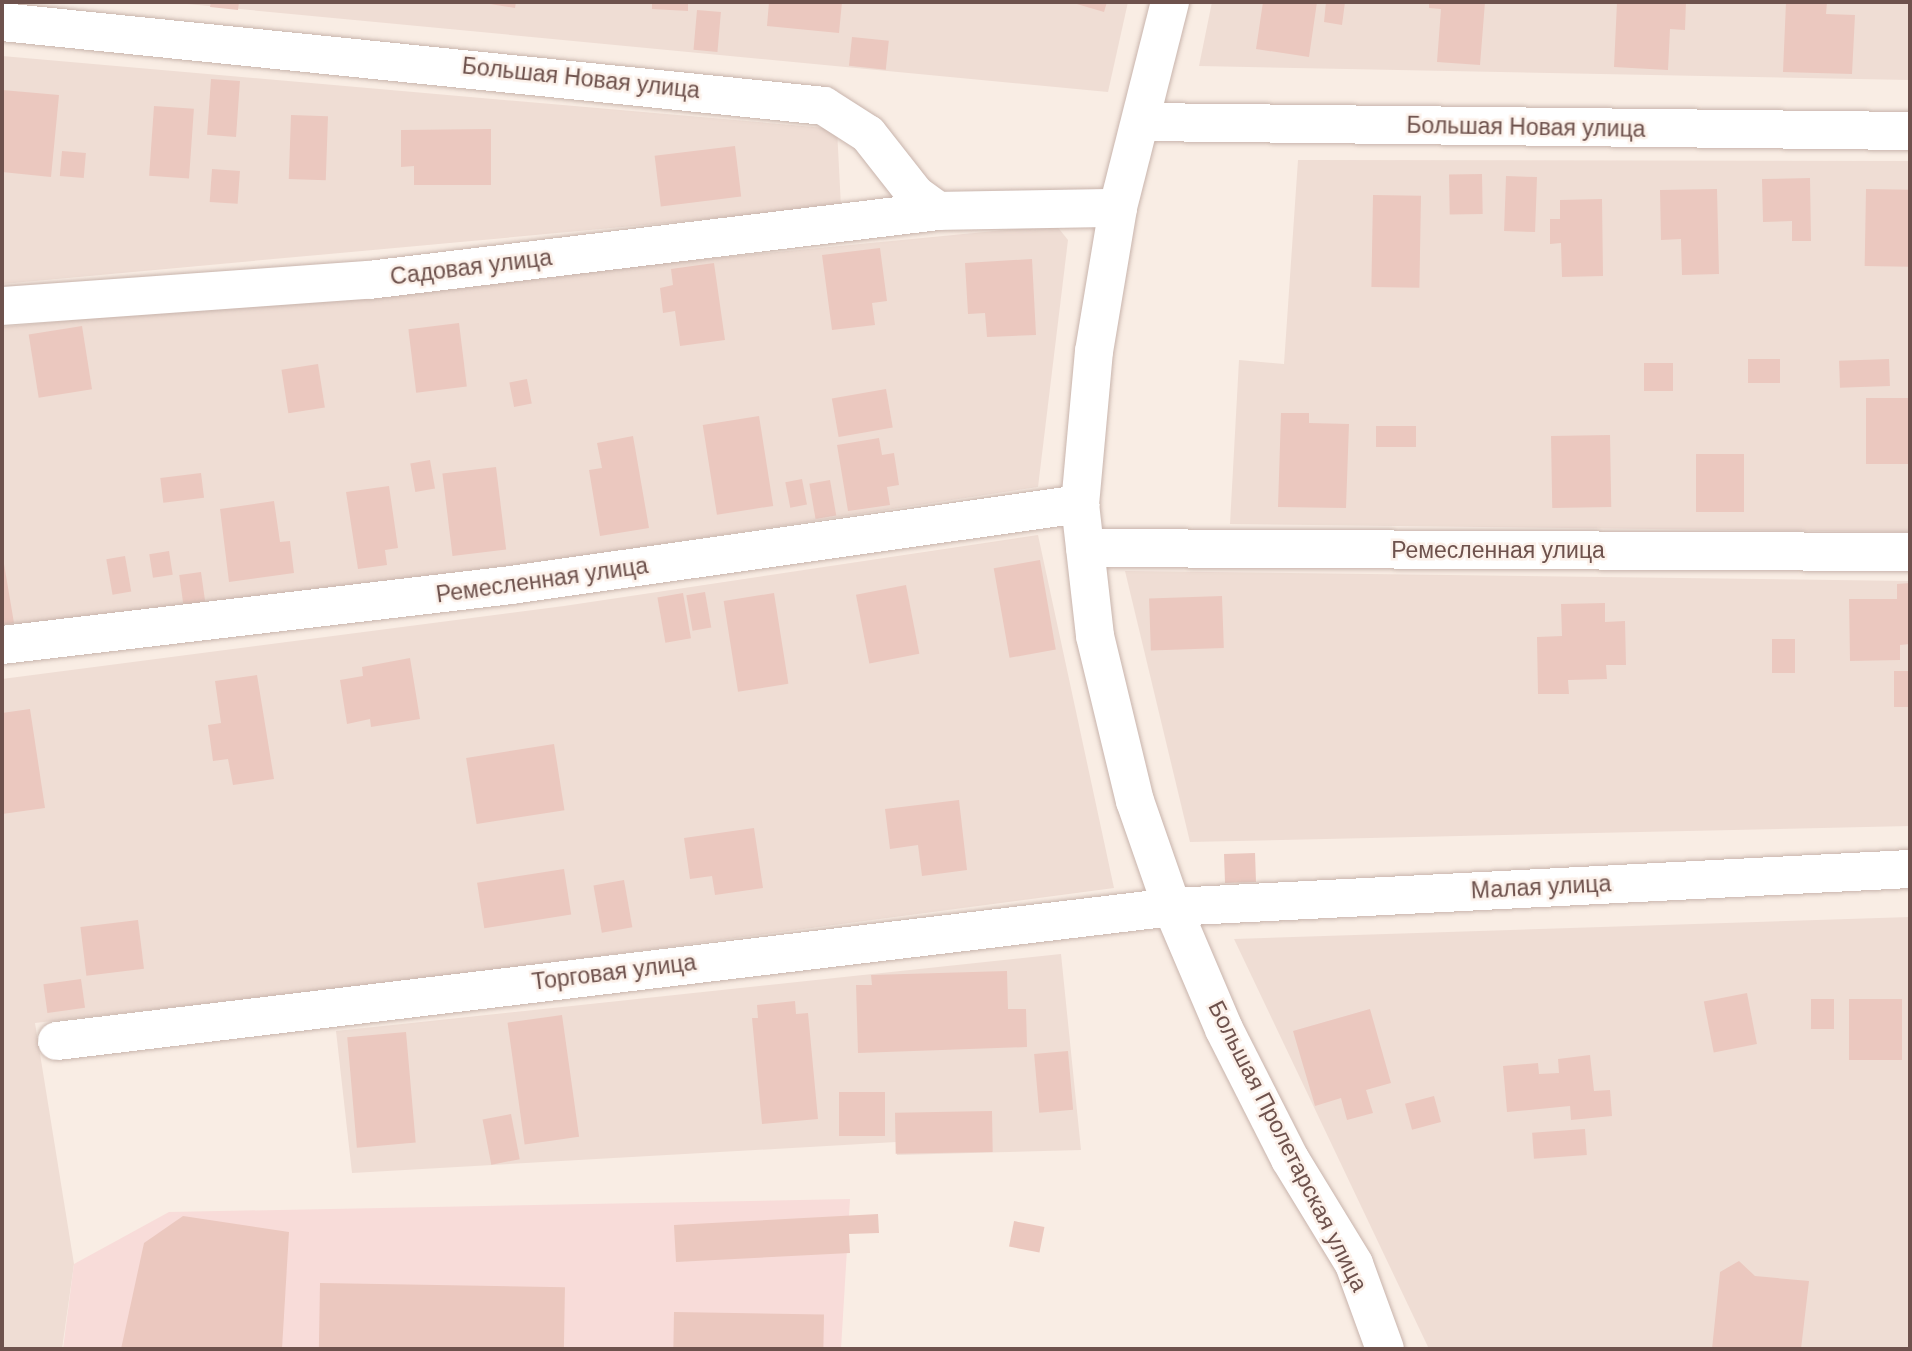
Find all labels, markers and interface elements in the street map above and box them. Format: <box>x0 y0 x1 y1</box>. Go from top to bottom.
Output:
street label: Большая Новая улица <box>461 52 701 104</box>
street label: Большая Новая улица <box>1406 111 1646 143</box>
street label: Садовая улица <box>389 243 553 291</box>
street label: Ремесленная улица <box>1391 536 1605 564</box>
street label: Ремесленная улица <box>434 551 650 609</box>
street label: Малая улица <box>1470 870 1612 904</box>
street label: Торговая улица <box>530 948 698 996</box>
street label: Большая Пролетарская улица <box>1202 996 1374 1296</box>

